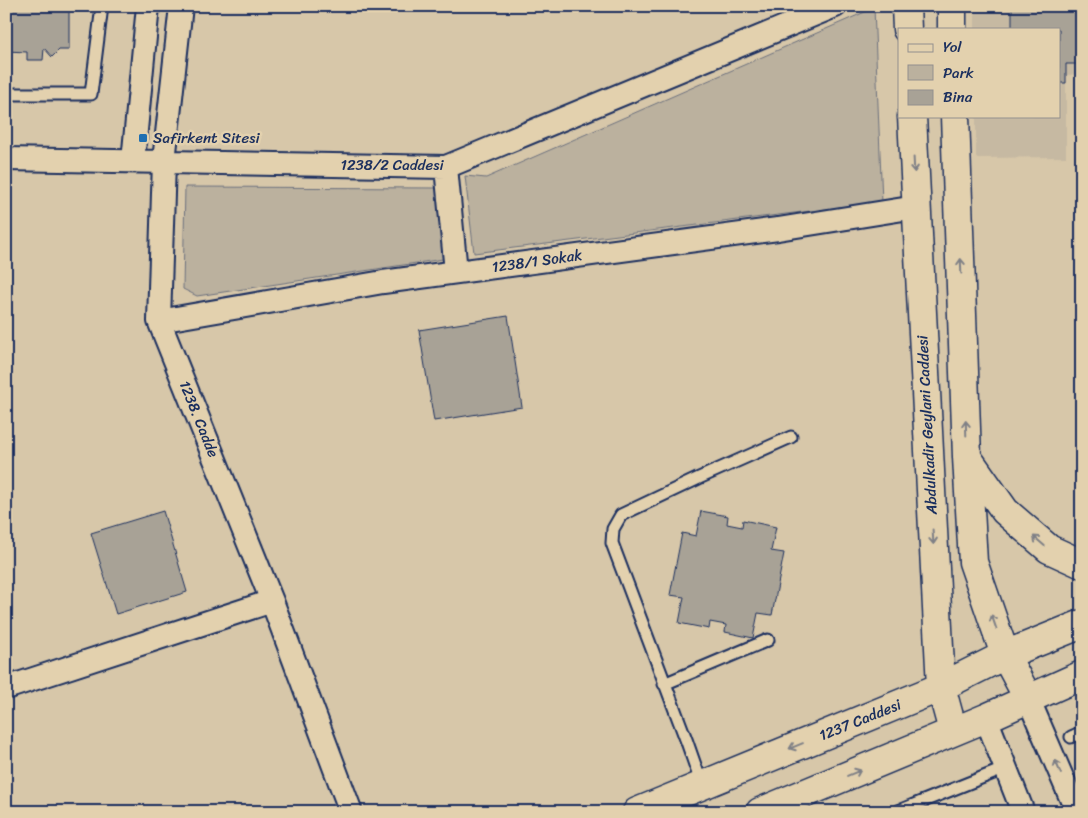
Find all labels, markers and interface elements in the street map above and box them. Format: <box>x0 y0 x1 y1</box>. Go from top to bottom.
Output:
legend <box>898 28 1060 118</box>
text: Yol <box>943 34 962 60</box>
text: Park <box>943 60 974 86</box>
text: Bina <box>943 84 973 110</box>
place label: Safirkent Sitesi <box>153 125 260 151</box>
marker: Safirkent Sitesi <box>137 132 149 144</box>
street label: 1238/2 Caddesi <box>340 152 444 178</box>
one-way arrow <box>910 157 919 173</box>
street label: 1238/1 Sokak <box>490 242 584 280</box>
one-way arrow <box>956 258 965 274</box>
street label: Abdulkadir Geylani Caddesi <box>909 334 945 516</box>
street label: 1238. Cadde <box>172 376 226 462</box>
one-way arrow <box>962 421 971 437</box>
one-way arrow <box>929 529 938 545</box>
one-way arrow <box>1033 535 1046 546</box>
one-way arrow <box>989 615 998 630</box>
street label: 1237 Caddesi <box>815 691 906 748</box>
one-way arrow <box>789 742 804 752</box>
one-way arrow <box>1053 760 1063 775</box>
one-way arrow <box>846 768 861 777</box>

